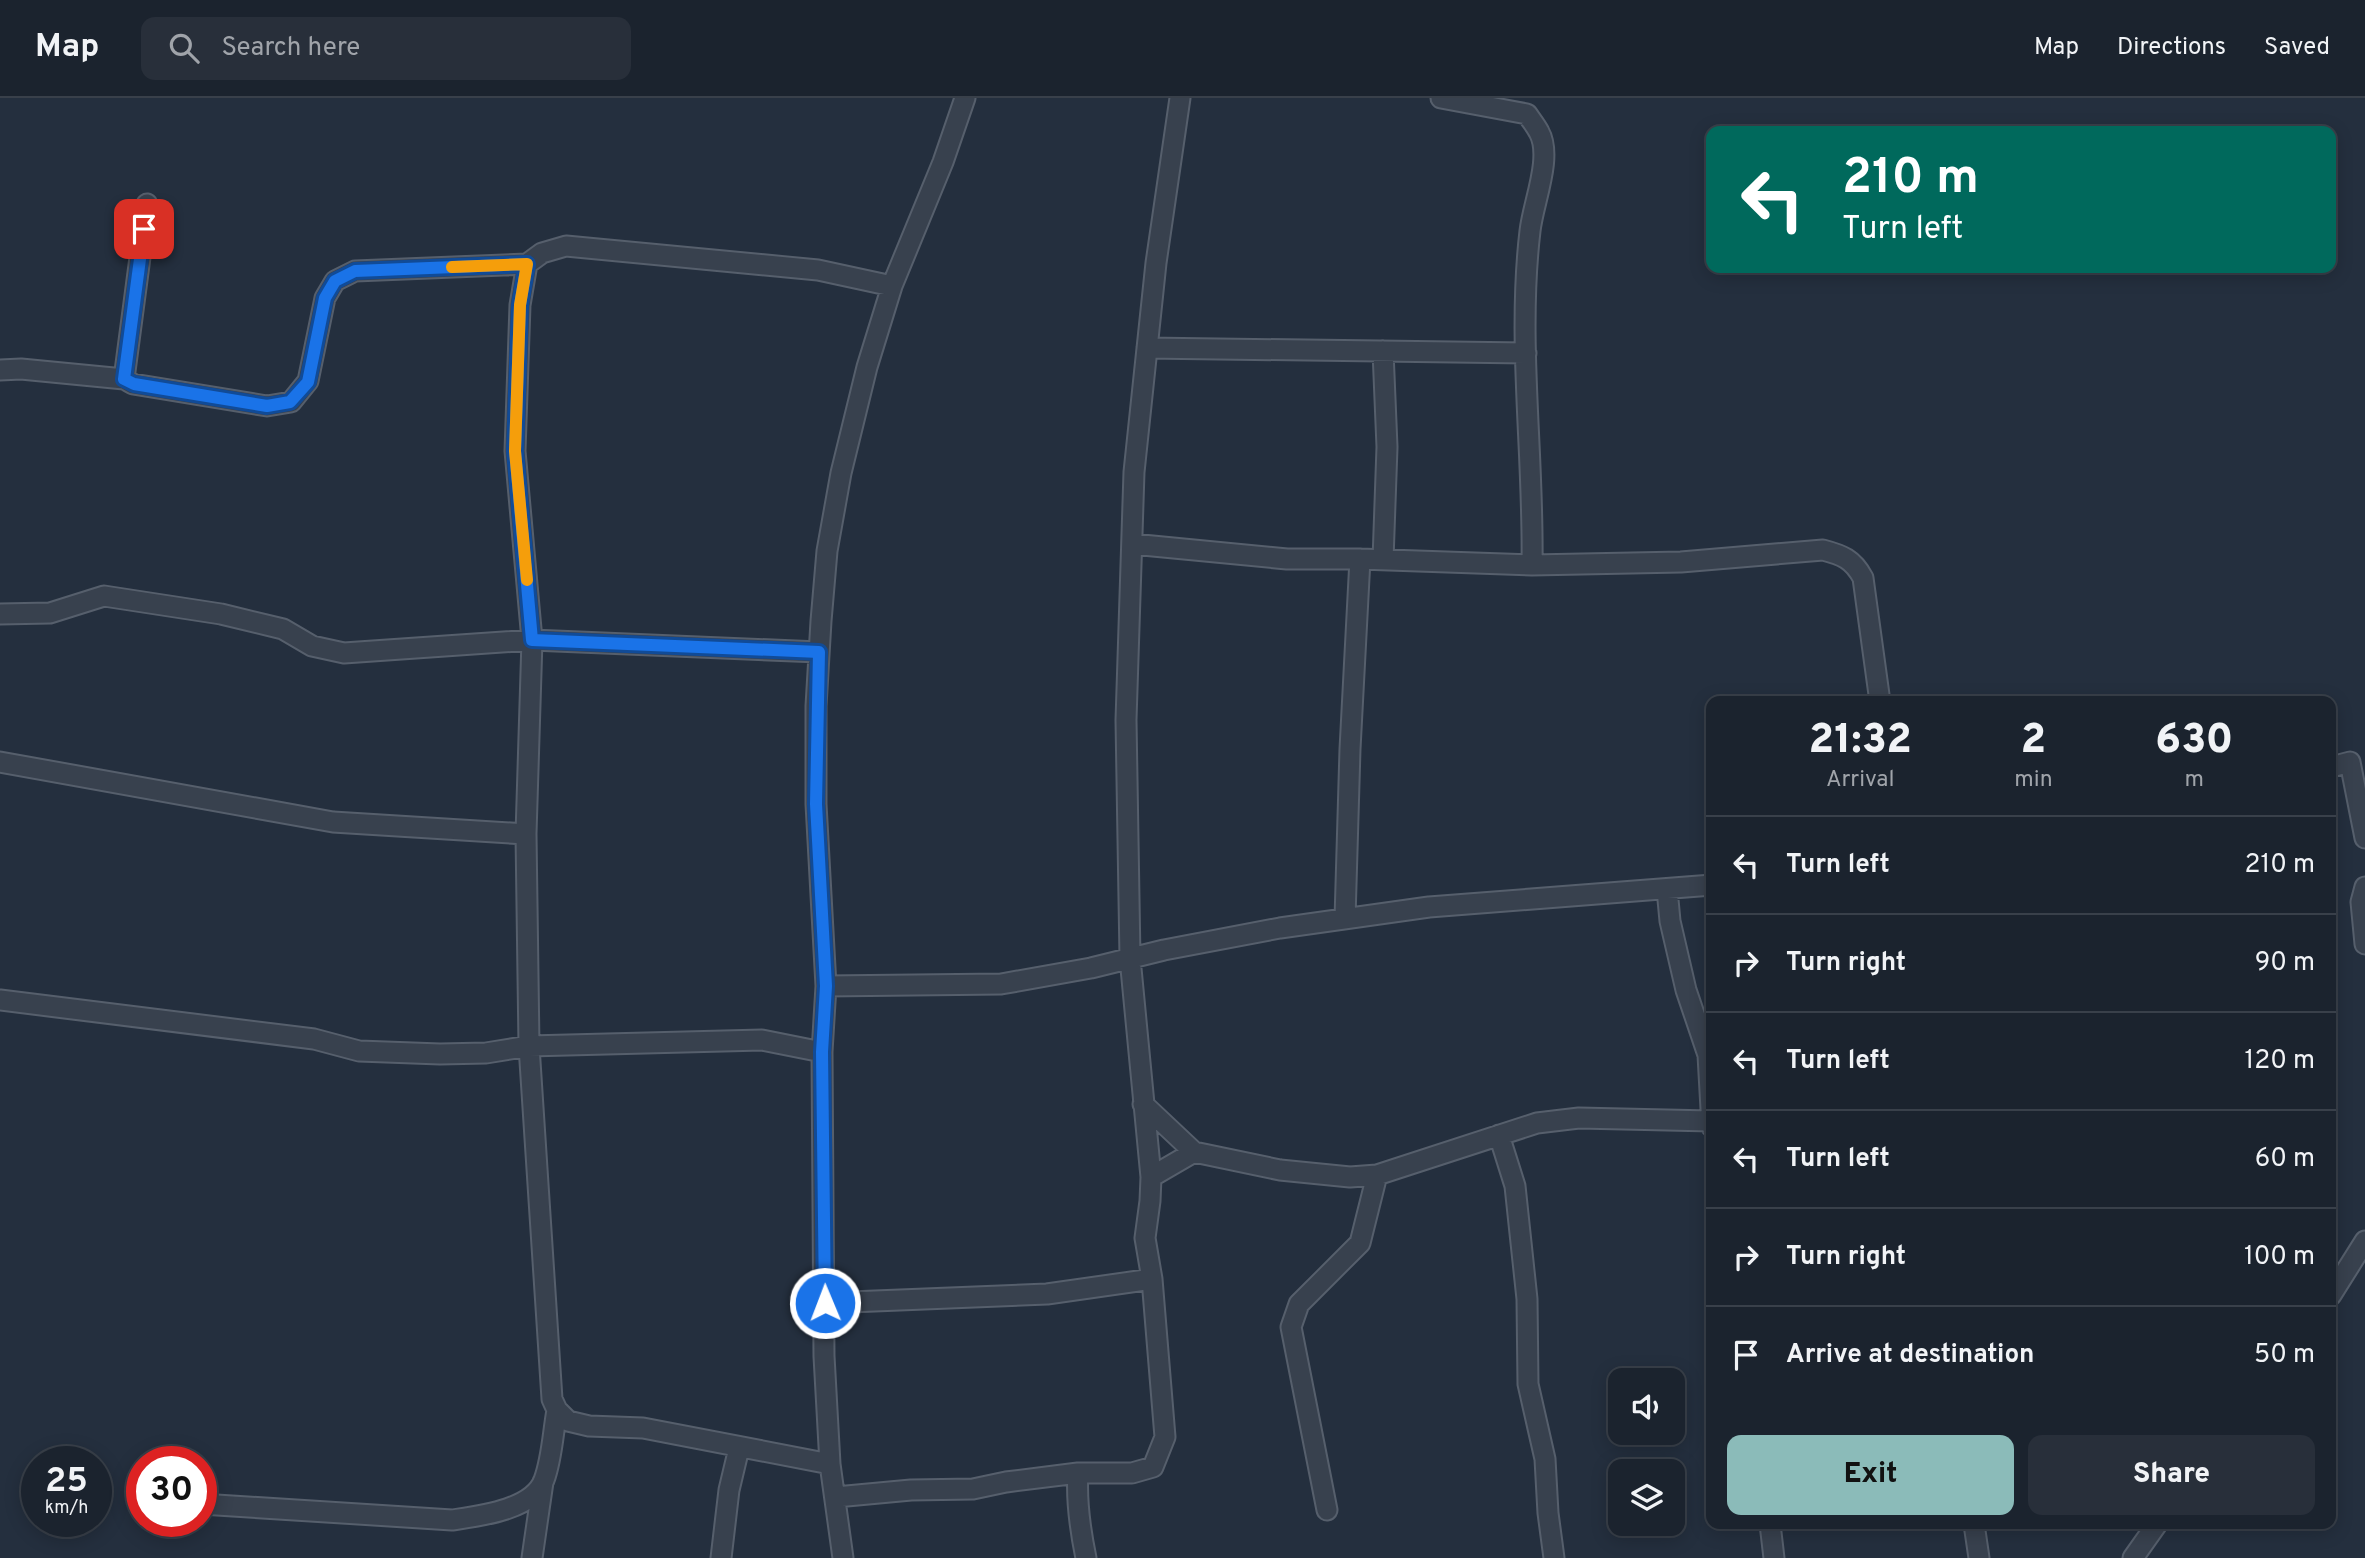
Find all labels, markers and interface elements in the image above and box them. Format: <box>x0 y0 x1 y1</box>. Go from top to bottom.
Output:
search box <box>141 17 631 80</box>
text: Map <box>35 27 99 69</box>
icon: search <box>165 29 203 67</box>
text: Search here <box>221 32 360 65</box>
text: Map <box>2034 33 2079 63</box>
text: Directions <box>2117 33 2226 63</box>
text: Saved <box>2264 33 2330 63</box>
text: 210 m <box>1842 149 1979 211</box>
icon: left <box>1727 154 1818 245</box>
pin <box>114 199 174 259</box>
icon: arrive <box>125 210 163 248</box>
text: Turn left <box>1842 210 1963 250</box>
text: 21:32 <box>1809 715 1912 768</box>
text: 2 <box>2021 715 2046 768</box>
text: 630 <box>2155 715 2233 768</box>
text: Arrival <box>1826 766 1894 795</box>
text: min <box>2014 766 2053 795</box>
text: m <box>2185 766 2204 795</box>
icon: left <box>1727 846 1765 884</box>
text: Turn left <box>1786 849 1890 882</box>
text: 210 m <box>2245 849 2315 882</box>
icon: right <box>1727 944 1765 982</box>
text: Turn right <box>1786 947 1906 980</box>
text: 90 m <box>2255 947 2315 980</box>
icon: left <box>1727 1042 1765 1080</box>
text: Turn left <box>1786 1045 1890 1078</box>
text: 120 m <box>2245 1045 2315 1078</box>
icon: left <box>1727 1140 1765 1178</box>
text: Turn left <box>1786 1143 1890 1176</box>
text: 60 m <box>2255 1143 2315 1176</box>
icon: right <box>1727 1238 1765 1276</box>
text: Turn right <box>1786 1241 1906 1274</box>
text: 100 m <box>2244 1241 2315 1274</box>
position arrow <box>788 1266 862 1340</box>
icon: arrive <box>1727 1336 1765 1374</box>
text: Arrive at destination <box>1786 1339 2034 1372</box>
text: 50 m <box>2254 1339 2315 1372</box>
map controls <box>1608 1368 1685 1536</box>
button: sound <box>1608 1368 1685 1445</box>
button: Exit <box>1727 1435 2014 1515</box>
button: Share <box>2028 1435 2315 1515</box>
speed limit sign: 30 <box>126 1446 217 1537</box>
button: layers <box>1608 1459 1685 1536</box>
text: 25 <box>45 1460 88 1504</box>
text: km/h <box>45 1497 88 1520</box>

